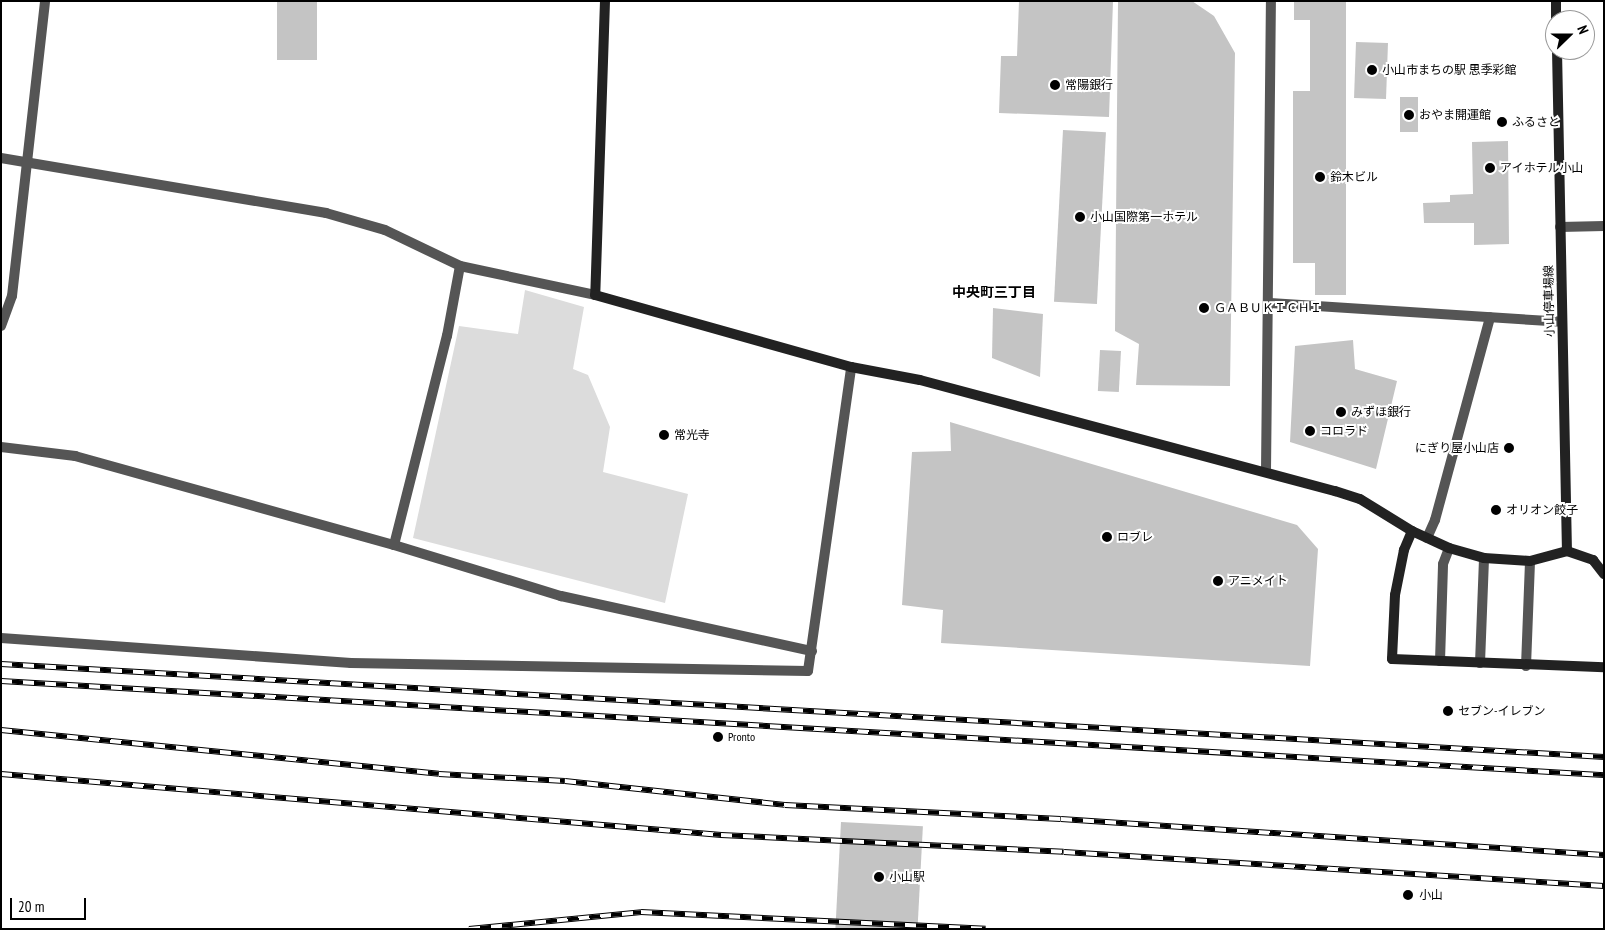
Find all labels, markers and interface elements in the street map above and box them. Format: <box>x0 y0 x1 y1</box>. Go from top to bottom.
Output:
north arrow <box>1545 10 1595 60</box>
text: N <box>1573 23 1593 37</box>
place label: 小山市まちの駅 思季彩館 <box>1382 63 1517 77</box>
marker: 小山市まちの駅 思季彩館 <box>1366 64 1378 76</box>
place label: 常陽銀行 <box>1065 78 1113 92</box>
marker: 常陽銀行 <box>1049 79 1061 91</box>
place label: おやま開運館 <box>1419 108 1491 122</box>
marker: おやま開運館 <box>1403 109 1415 121</box>
place label: ふるさと <box>1512 115 1560 129</box>
marker: ふるさと <box>1496 116 1508 128</box>
place label: アイホテル小山 <box>1500 161 1584 175</box>
marker: アイホテル小山 <box>1484 162 1496 174</box>
place label: 鈴木ビル <box>1330 170 1378 184</box>
marker: 鈴木ビル <box>1314 171 1326 183</box>
place label: 小山国際第一ホテル <box>1090 210 1198 224</box>
marker: 小山国際第一ホテル <box>1074 211 1086 223</box>
street label: 小山停車場線 <box>1541 265 1557 337</box>
district label: 中央町三丁目 <box>952 284 1036 300</box>
place label: ＧＡＢＵＫＩＣＨＩ <box>1214 301 1322 315</box>
marker: ＧＡＢＵＫＩＣＨＩ <box>1198 302 1210 314</box>
place label: みずほ銀行 <box>1351 405 1411 419</box>
marker: みずほ銀行 <box>1335 406 1347 418</box>
place label: コロラド <box>1320 424 1368 438</box>
marker: コロラド <box>1304 425 1316 437</box>
place label: 常光寺 <box>674 428 710 442</box>
marker: 常光寺 <box>658 429 670 441</box>
place label: にぎり屋小山店 <box>1415 441 1499 455</box>
marker: にぎり屋小山店 <box>1503 442 1515 454</box>
place label: オリオン餃子 <box>1506 503 1578 517</box>
marker: オリオン餃子 <box>1490 504 1502 516</box>
place label: ロブレ <box>1117 530 1153 544</box>
marker: ロブレ <box>1101 531 1113 543</box>
place label: アニメイト <box>1228 574 1288 588</box>
marker: アニメイト <box>1212 575 1224 587</box>
place label: セブン-イレブン <box>1458 704 1545 718</box>
marker: セブン-イレブン <box>1442 705 1454 717</box>
place label: Pronto <box>728 730 755 744</box>
marker: Pronto <box>712 731 724 743</box>
place label: 小山駅 <box>889 870 925 884</box>
marker: 小山駅 <box>873 871 885 883</box>
scale bar <box>12 888 89 920</box>
marker: 小山 <box>1401 888 1415 902</box>
place label: 小山 <box>1419 888 1443 902</box>
text: 20 m <box>18 897 44 916</box>

